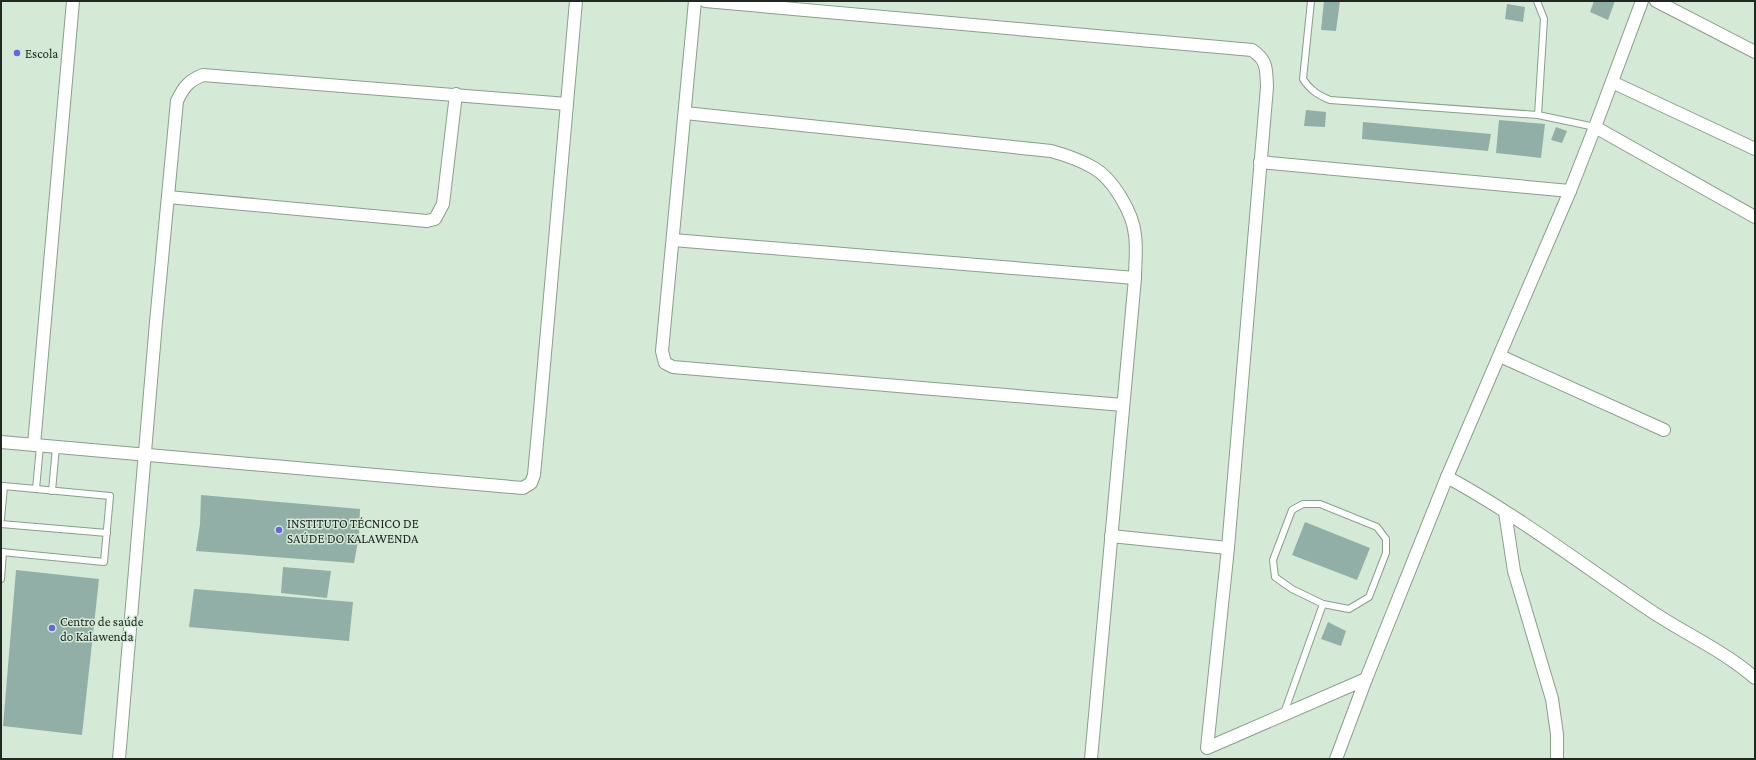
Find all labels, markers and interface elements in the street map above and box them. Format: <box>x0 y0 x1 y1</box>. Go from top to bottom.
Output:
place label: Escola <box>25 46 58 61</box>
marker: Escola <box>12 48 22 58</box>
place label: INSTITUTO TÉCNICO DE SAÚDE DO KALAWENDA <box>287 516 419 546</box>
marker: INSTITUTO TÉCNICO DE SAÚDE DO KALAWENDA <box>274 525 284 535</box>
place label: Centro de saúde do Kalawenda <box>60 614 144 644</box>
marker: Centro de saúde do Kalawenda <box>47 623 57 633</box>

